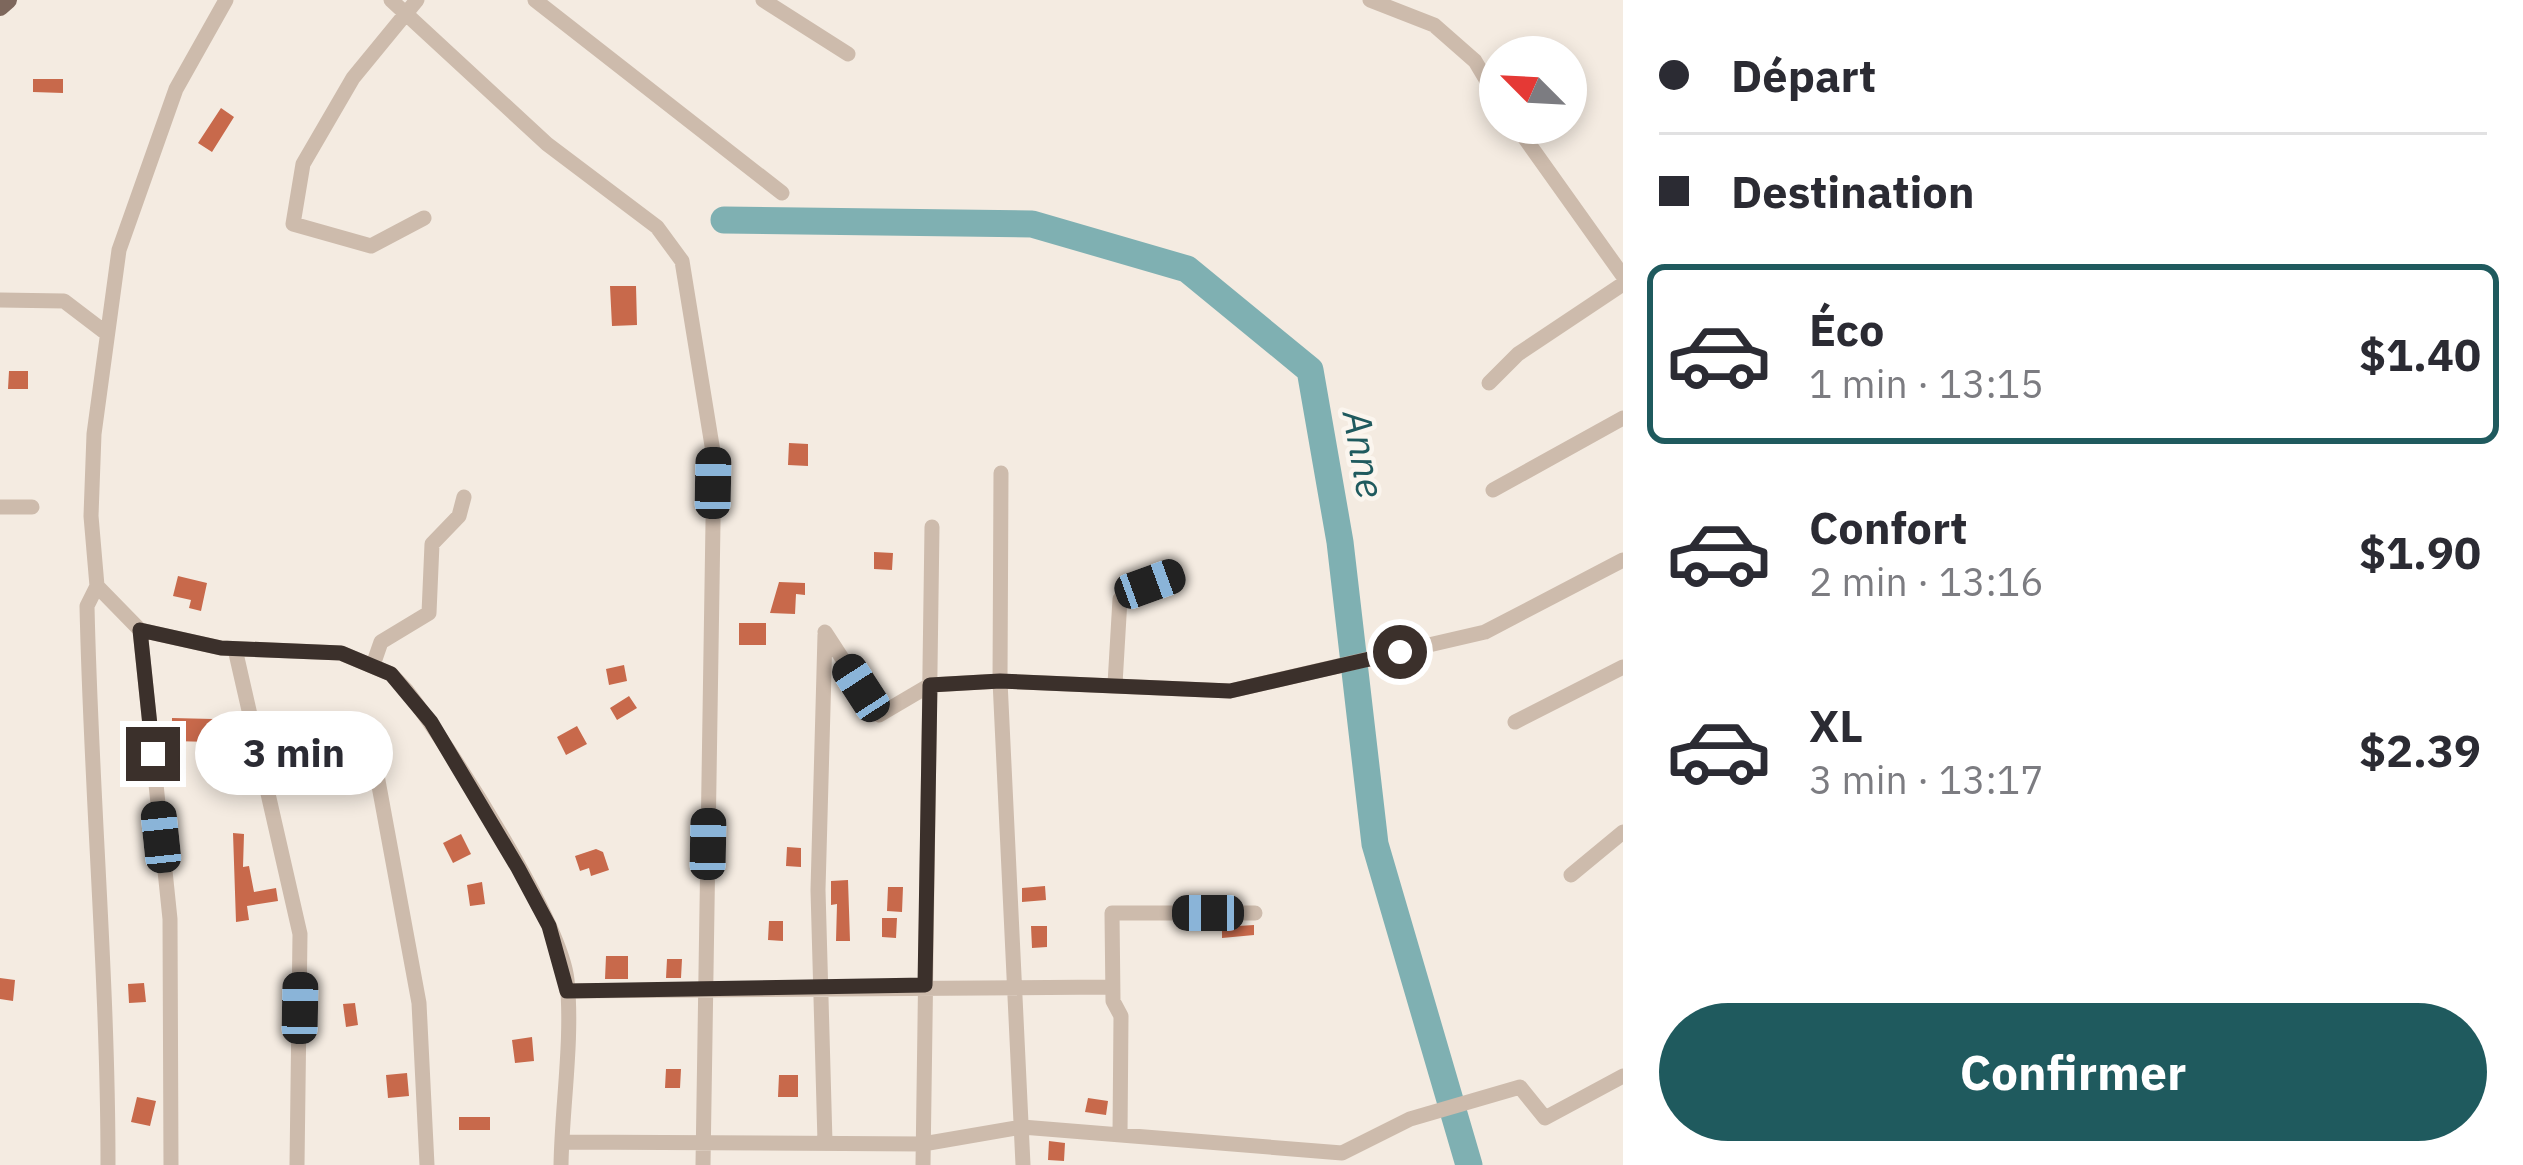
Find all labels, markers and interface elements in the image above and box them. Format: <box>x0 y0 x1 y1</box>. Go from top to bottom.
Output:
north arrow <box>1479 36 1587 144</box>
map controls <box>1479 36 1587 144</box>
text: Départ <box>1731 46 1876 104</box>
text: Destination <box>1731 162 1975 220</box>
icon: car <box>1665 300 1773 408</box>
text: Éco <box>1809 300 1884 358</box>
text: $1.40 <box>2359 325 2481 383</box>
text: 1 min · 13:15 <box>1809 358 2044 409</box>
water label: Anne <box>1331 404 1397 502</box>
car <box>694 447 732 519</box>
icon: car <box>1665 498 1773 606</box>
text: Confort <box>1809 498 1968 556</box>
text: $1.90 <box>2359 523 2481 581</box>
car <box>1110 555 1190 613</box>
text: 2 min · 13:16 <box>1809 556 2044 607</box>
route start <box>1373 625 1427 679</box>
car <box>826 648 896 728</box>
icon: car <box>1665 696 1773 804</box>
text: XL <box>1809 696 1863 754</box>
callout: 3 min <box>195 712 393 796</box>
text: $2.39 <box>2359 721 2481 779</box>
route end <box>126 727 180 781</box>
text: 3 min <box>243 727 345 778</box>
text: 3 min · 13:17 <box>1809 754 2044 805</box>
car <box>139 799 183 875</box>
car <box>689 808 727 880</box>
car <box>1172 895 1244 931</box>
car <box>281 972 319 1044</box>
button: Confirmer <box>1659 1003 2487 1141</box>

